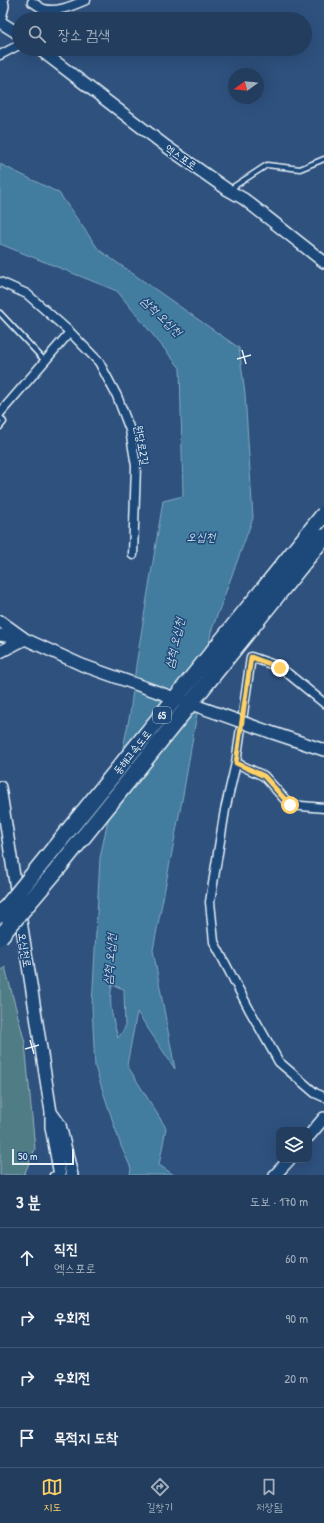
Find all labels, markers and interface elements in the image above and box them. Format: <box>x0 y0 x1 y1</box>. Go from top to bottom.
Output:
search box <box>12 12 312 56</box>
icon: search <box>26 23 48 45</box>
text: 장소 검색 <box>58 24 110 45</box>
north arrow <box>228 68 264 104</box>
street label: 엑스포로 <box>162 141 200 173</box>
water label: 삼척 오십천 <box>138 292 187 341</box>
street label: 원당로2길 <box>132 424 152 466</box>
water label: 오십천 <box>187 528 217 545</box>
water label: 삼척 오십천 <box>160 615 188 670</box>
route end <box>271 659 289 677</box>
road number: 65 <box>153 707 171 723</box>
street label: 동해고속도로 <box>110 727 154 777</box>
route start <box>281 796 299 814</box>
street label: 오십천로 <box>15 931 35 969</box>
water label: 삼척 오십천 <box>98 931 120 985</box>
map controls <box>276 1127 312 1163</box>
button: layers <box>276 1127 312 1163</box>
scale bar <box>12 1147 74 1166</box>
text: 50 m <box>18 1149 38 1163</box>
text: 3 분 <box>16 1190 41 1213</box>
text: 도보 · 170 m <box>250 1192 308 1210</box>
text: 직진 <box>54 1238 78 1259</box>
icon: ahead <box>16 1247 38 1269</box>
text: 60 m <box>285 1249 308 1267</box>
text: 엑스포로 <box>54 1259 96 1277</box>
icon: right <box>16 1307 38 1329</box>
text: 우회전 <box>54 1307 90 1328</box>
text: 90 m <box>286 1309 308 1327</box>
icon: right <box>16 1367 38 1389</box>
text: 우회전 <box>54 1367 90 1388</box>
text: 20 m <box>284 1369 308 1387</box>
icon: arrive <box>16 1427 38 1449</box>
text: 목적지 도착 <box>54 1427 118 1448</box>
tab: 지도 <box>41 1476 63 1515</box>
tab: 길찾기 <box>146 1476 173 1515</box>
tab: 저장됨 <box>256 1476 283 1515</box>

